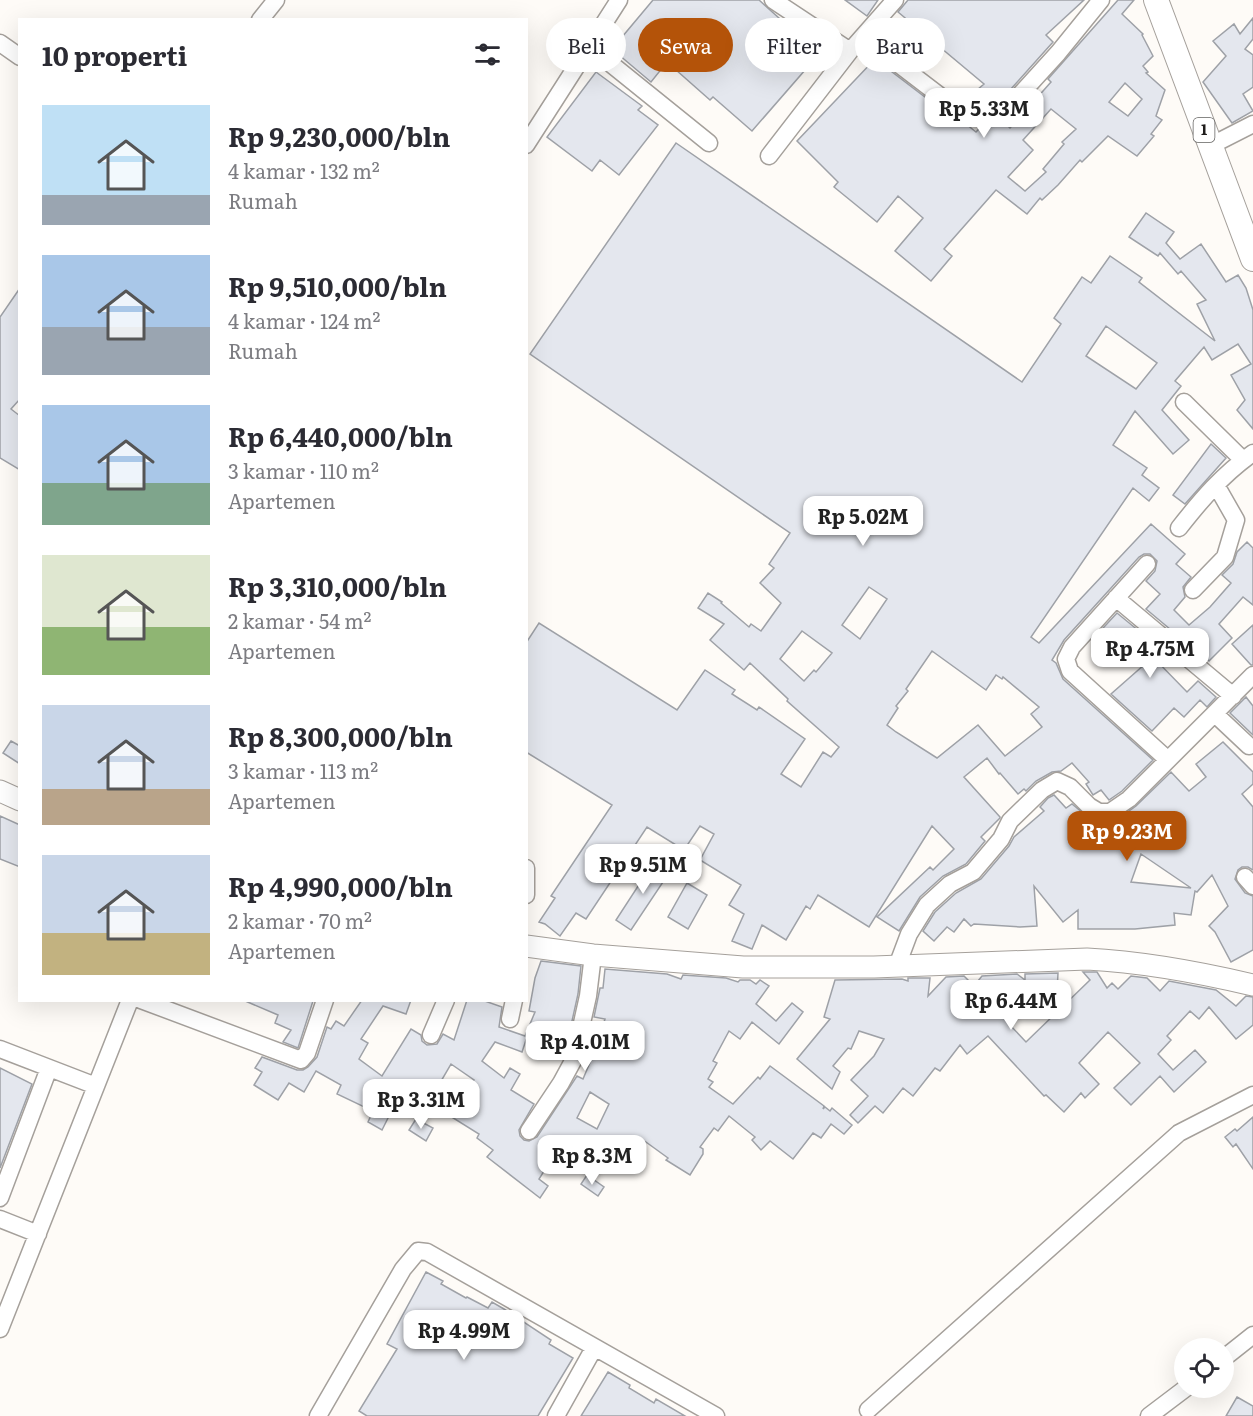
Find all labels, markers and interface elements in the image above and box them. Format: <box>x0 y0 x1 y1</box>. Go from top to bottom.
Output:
chip: Beli <box>546 18 626 72</box>
chip: Sewa <box>638 18 733 72</box>
chip: Filter <box>745 18 843 72</box>
chip: Baru <box>855 18 945 72</box>
text: 10 properti <box>42 35 187 74</box>
icon: filters <box>471 38 504 71</box>
pin: Rp 5.33M <box>922 88 1046 139</box>
text: Rp 5.33M <box>939 92 1029 122</box>
text: Rp 9,230,000/bln <box>228 116 450 155</box>
road number: 1 <box>1194 118 1214 142</box>
icon: home <box>90 129 162 201</box>
text: 4 kamar · 132 m² <box>228 155 380 185</box>
text: Rumah <box>228 185 298 215</box>
text: Rp 9,510,000/bln <box>228 266 447 305</box>
icon: home <box>90 279 162 351</box>
text: 4 kamar · 124 m² <box>228 305 381 335</box>
text: Rumah <box>228 335 298 365</box>
text: Rp 6,440,000/bln <box>228 416 453 455</box>
icon: home <box>90 429 162 501</box>
text: 3 kamar · 110 m² <box>228 455 379 485</box>
text: Apartemen <box>228 485 336 515</box>
pin: Rp 5.02M <box>801 496 925 547</box>
text: Rp 5.02M <box>817 500 909 530</box>
text: Rp 3,310,000/bln <box>228 566 447 605</box>
icon: home <box>90 579 162 651</box>
text: 2 kamar · 54 m² <box>228 605 372 635</box>
pin: Rp 4.75M <box>1088 628 1212 679</box>
text: Rp 4.75M <box>1105 632 1195 662</box>
text: Apartemen <box>228 635 336 665</box>
text: Rp 8,300,000/bln <box>228 716 453 755</box>
icon: home <box>90 729 162 801</box>
text: 3 kamar · 113 m² <box>228 755 378 785</box>
text: Apartemen <box>228 785 336 815</box>
pin: Rp 9.23M <box>1065 811 1189 862</box>
text: Rp 9.23M <box>1081 815 1173 845</box>
pin: Rp 9.51M <box>581 844 705 895</box>
text: Rp 9.51M <box>599 848 687 878</box>
text: Rp 4,990,000/bln <box>228 866 453 905</box>
icon: home <box>90 879 162 951</box>
text: 2 kamar · 70 m² <box>228 905 372 935</box>
text: Apartemen <box>228 935 336 965</box>
pin: Rp 6.44M <box>949 980 1073 1031</box>
text: Rp 6.44M <box>964 984 1058 1014</box>
pin: Rp 4.01M <box>523 1021 647 1072</box>
text: Rp 4.01M <box>540 1025 630 1055</box>
pin: Rp 3.31M <box>359 1079 483 1130</box>
text: Rp 3.31M <box>377 1083 465 1113</box>
pin: Rp 8.3M <box>537 1135 647 1186</box>
text: Rp 8.3M <box>551 1139 633 1169</box>
pin: Rp 4.99M <box>402 1310 526 1361</box>
text: Rp 4.99M <box>417 1314 511 1344</box>
map controls <box>1174 1338 1234 1398</box>
button: locate <box>1174 1338 1234 1398</box>

